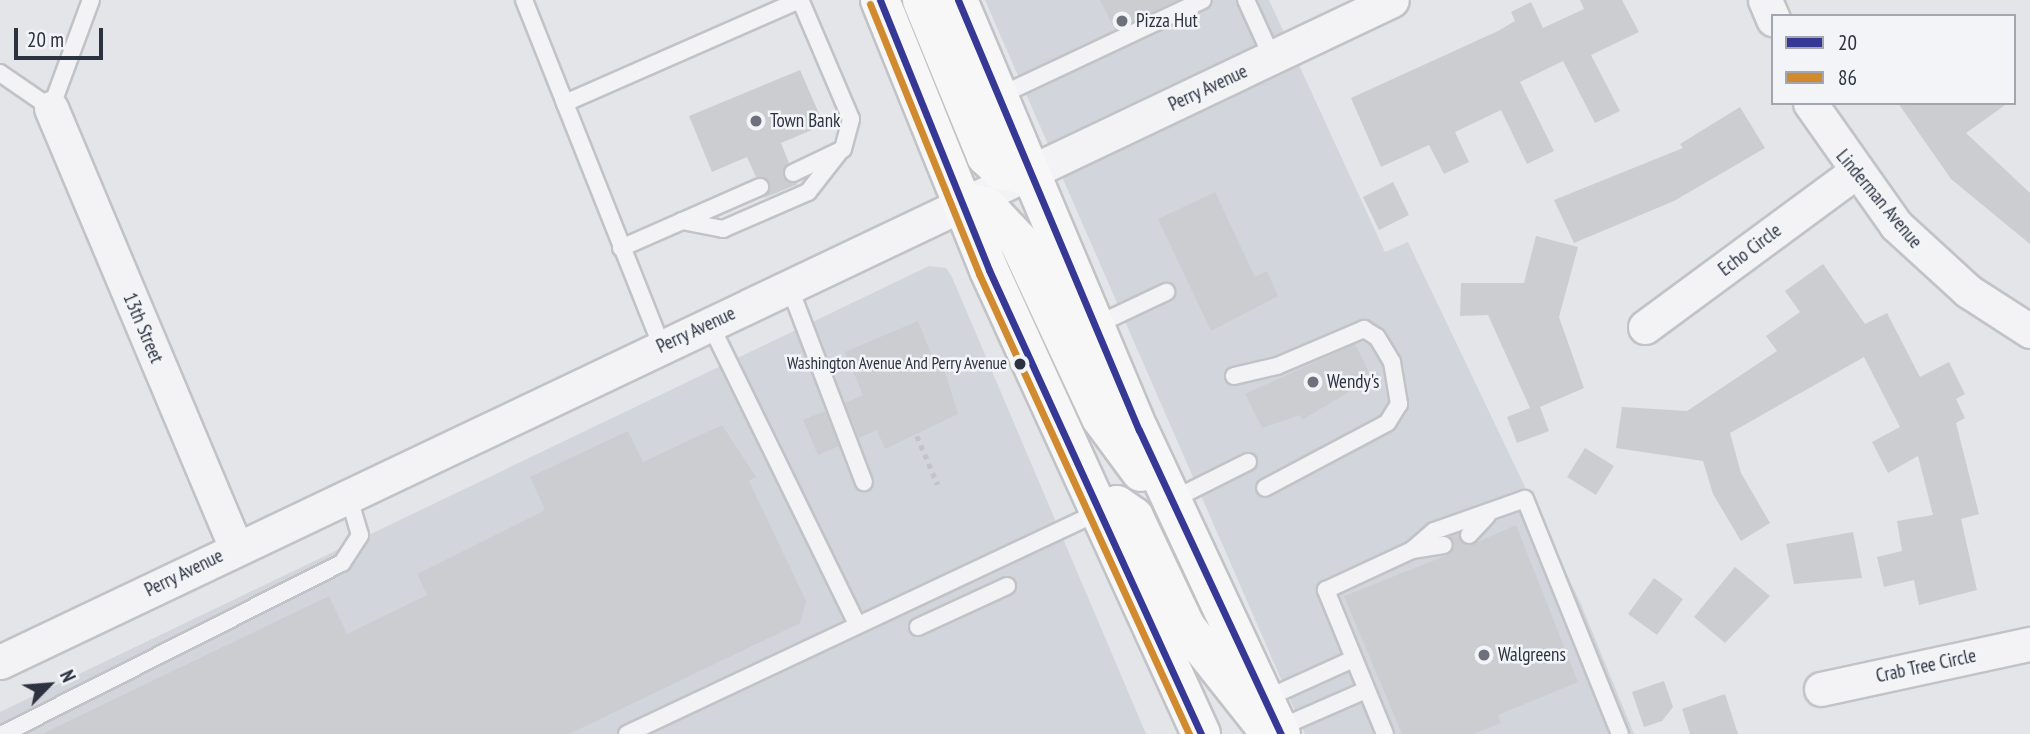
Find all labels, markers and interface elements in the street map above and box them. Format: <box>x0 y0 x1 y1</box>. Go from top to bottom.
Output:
place label: Pizza Hut <box>1136 10 1198 32</box>
marker: Pizza Hut <box>1114 13 1130 29</box>
scale bar <box>18 14 107 58</box>
legend <box>1771 14 2016 105</box>
text: 20 m <box>27 26 64 53</box>
text: 20 <box>1838 29 1857 56</box>
street label: Perry Avenue <box>1164 60 1252 116</box>
text: 86 <box>1838 64 1857 91</box>
place label: Town Bank <box>770 110 840 132</box>
marker: Town Bank <box>748 113 764 129</box>
street label: Linderman Avenue <box>1831 145 1927 253</box>
street label: Echo Circle <box>1714 219 1786 281</box>
street label: 13th Street <box>118 289 168 367</box>
street label: Perry Avenue <box>652 302 740 358</box>
place label: Washington Avenue And Perry Avenue <box>785 354 1007 374</box>
marker: Washington Avenue And Perry Avenue <box>1013 357 1027 371</box>
place label: Wendy's <box>1327 371 1380 393</box>
marker: Wendy's <box>1305 374 1321 390</box>
street label: Perry Avenue <box>141 544 227 602</box>
place label: Walgreens <box>1498 644 1566 666</box>
street label: Crab Tree Circle <box>1874 644 1978 688</box>
marker: Walgreens <box>1476 647 1492 663</box>
north arrow <box>14 650 84 720</box>
text: N <box>55 666 81 686</box>

